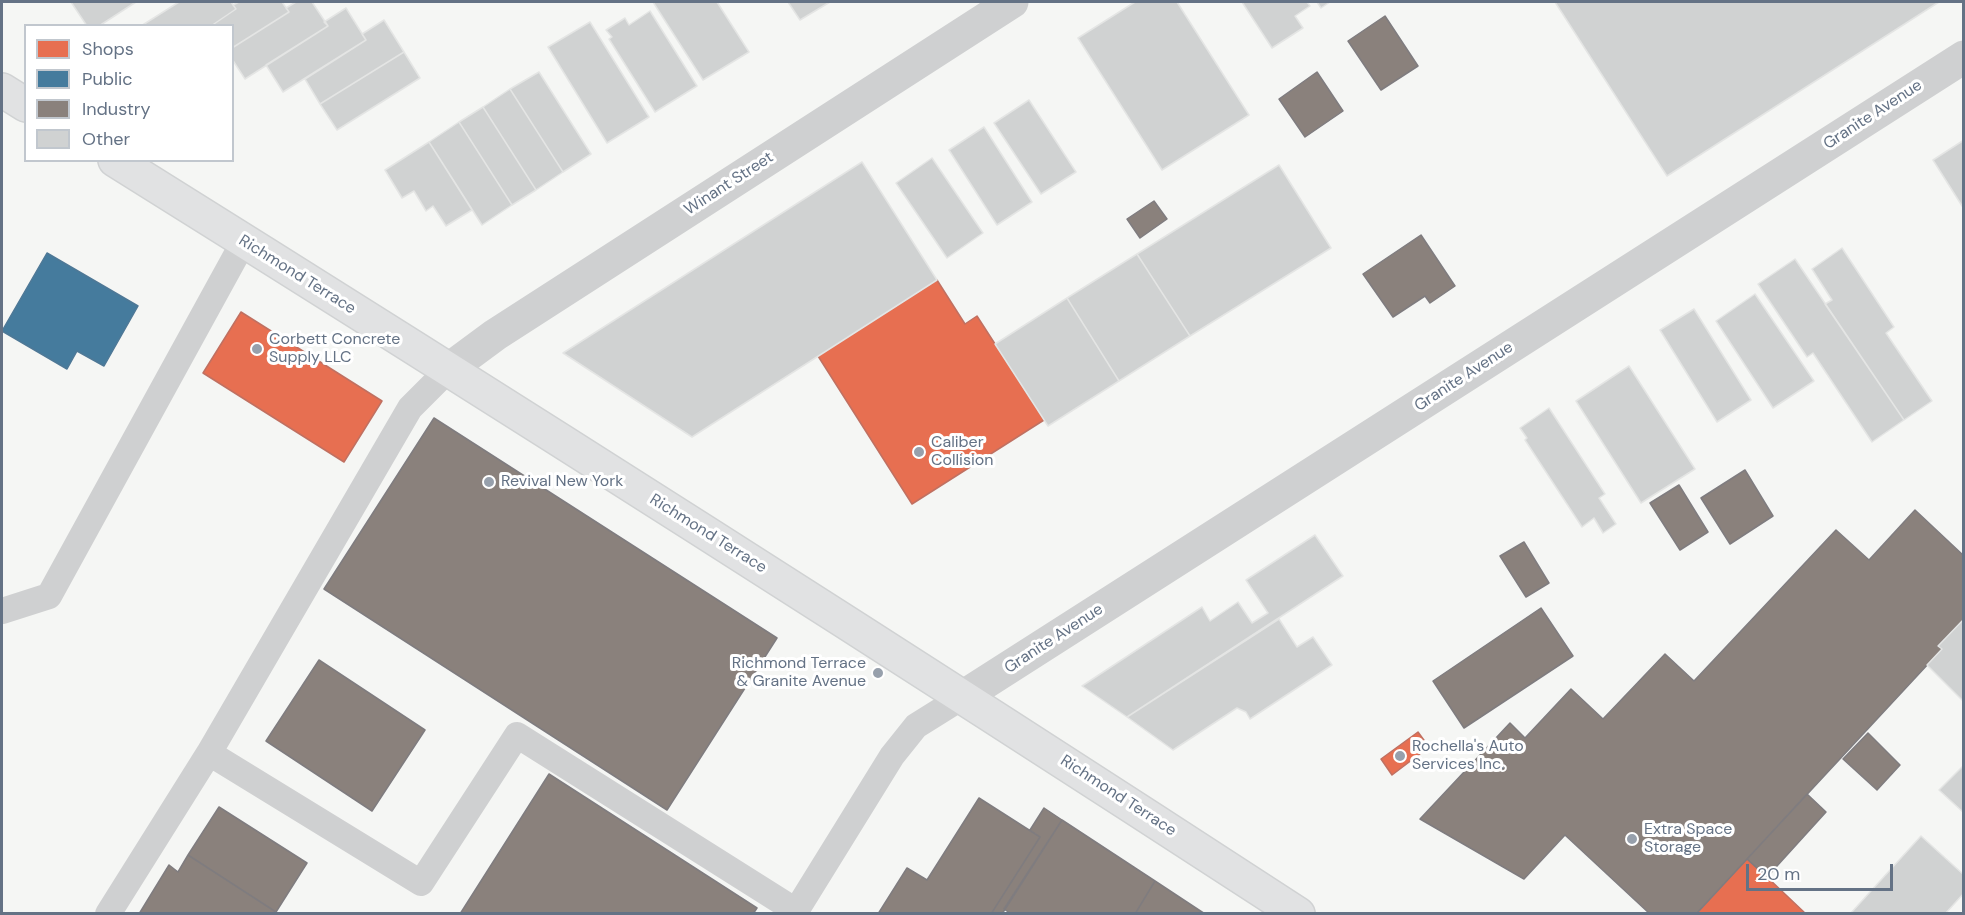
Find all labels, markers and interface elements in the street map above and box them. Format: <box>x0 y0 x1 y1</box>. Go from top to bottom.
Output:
legend <box>24 24 234 162</box>
text: Shops <box>82 37 134 61</box>
text: Public <box>82 67 133 91</box>
street label: Granite Avenue <box>1820 76 1926 154</box>
text: Industry <box>82 97 151 121</box>
text: Other <box>82 127 130 151</box>
street label: Winant Street <box>681 148 777 220</box>
street label: Richmond Terrace <box>235 231 359 319</box>
place label: Corbett Concrete Supply LLC <box>269 330 400 368</box>
street label: Granite Avenue <box>1411 338 1517 416</box>
marker: Corbett Concrete Supply LLC <box>250 342 264 356</box>
place label: Caliber Collision <box>931 433 993 471</box>
marker: Caliber Collision <box>912 445 926 459</box>
place label: Revival New York <box>501 472 623 492</box>
marker: Revival New York <box>482 475 496 489</box>
street label: Richmond Terrace <box>646 490 770 578</box>
street label: Granite Avenue <box>1001 600 1107 678</box>
place label: Richmond Terrace & Granite Avenue <box>732 654 866 692</box>
marker: Richmond Terrace & Granite Avenue <box>871 666 885 680</box>
place label: Rochella's Auto Services Inc. <box>1412 737 1524 775</box>
marker: Rochella's Auto Services Inc. <box>1393 749 1407 763</box>
street label: Richmond Terrace <box>1056 751 1180 841</box>
place label: Extra Space Storage <box>1644 820 1732 858</box>
marker: Extra Space Storage <box>1625 832 1639 846</box>
scale bar <box>1749 852 1896 890</box>
text: 20 m <box>1757 862 1800 886</box>

